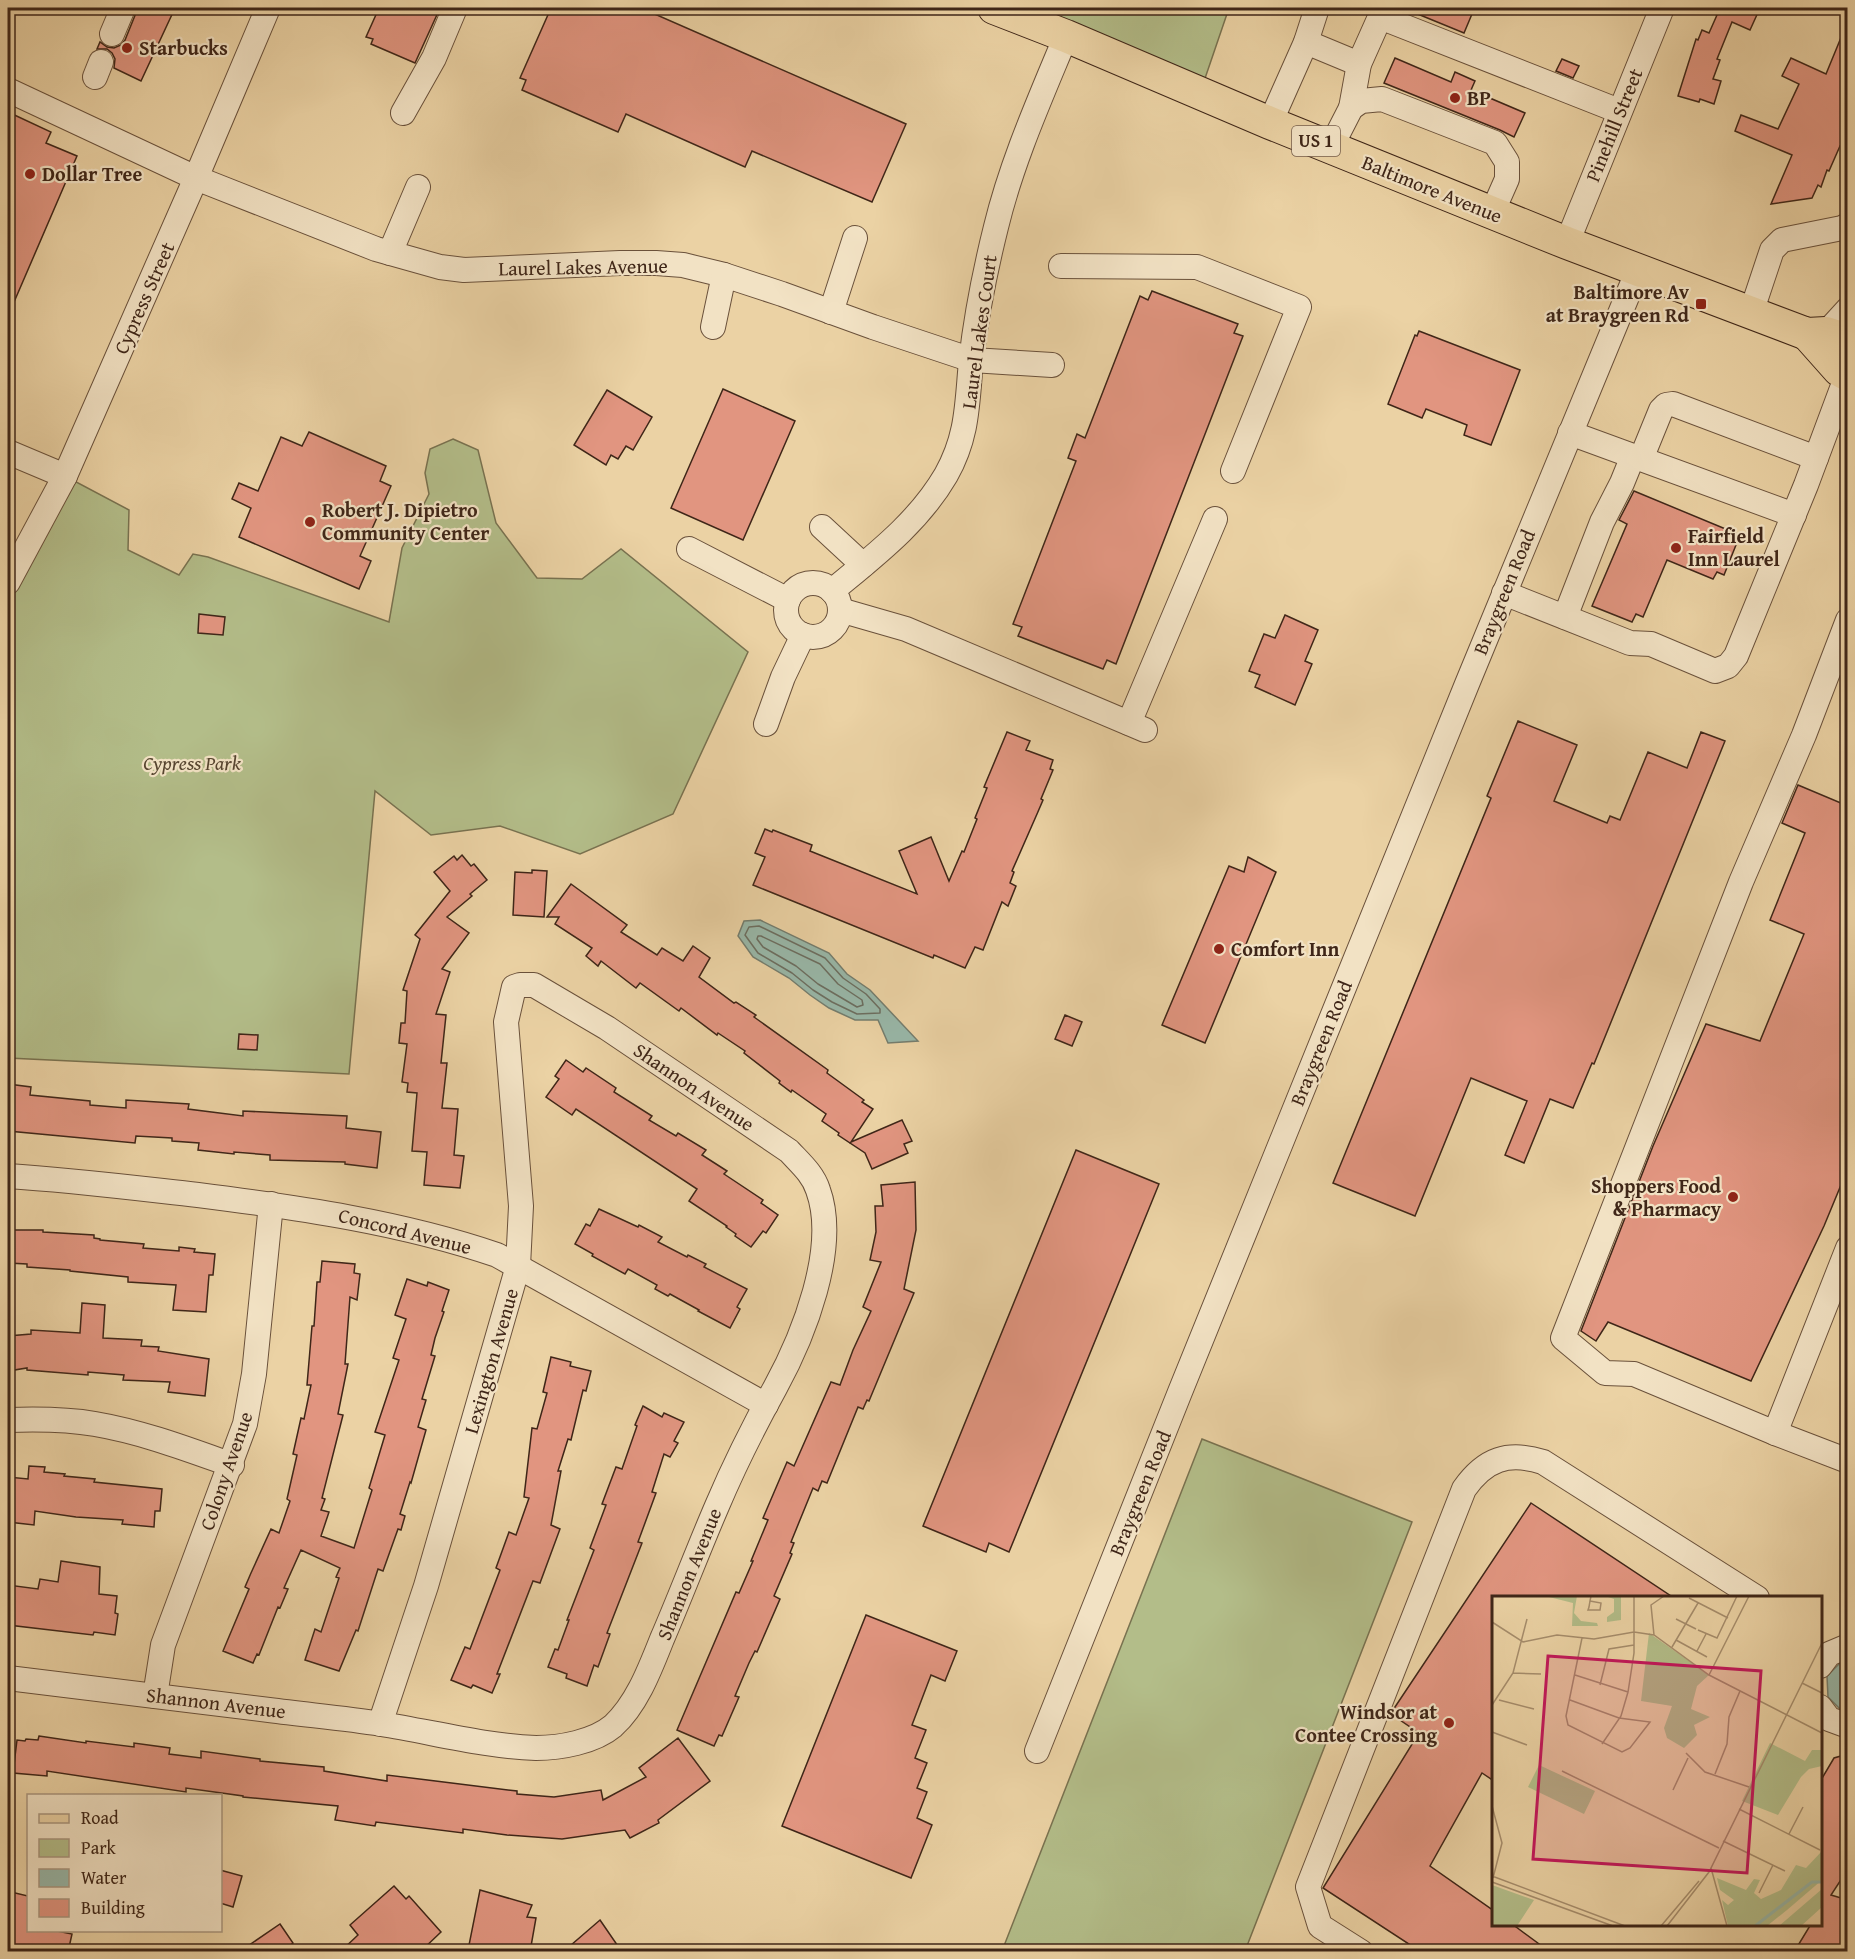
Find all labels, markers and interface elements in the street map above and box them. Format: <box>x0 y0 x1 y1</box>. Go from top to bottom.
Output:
place label: Starbucks <box>139 33 228 62</box>
marker: Starbucks <box>120 41 134 55</box>
street label: Pinehill Street <box>1578 64 1649 186</box>
place label: BP <box>1467 83 1491 112</box>
marker: BP <box>1448 91 1462 105</box>
road number: US 1 <box>1292 126 1340 156</box>
street label: Baltimore Avenue <box>1358 147 1507 230</box>
place label: Dollar Tree <box>42 159 142 188</box>
marker: Dollar Tree <box>23 167 37 181</box>
street label: Cypress Street <box>106 237 181 358</box>
street label: Laurel Lakes Avenue <box>498 251 668 282</box>
street label: Laurel Lakes Court <box>953 253 1004 411</box>
place label: Baltimore Av at Braygreen Rd <box>1546 277 1690 329</box>
marker: Baltimore Av at Braygreen Rd <box>1694 297 1708 311</box>
place label: Robert J. Dipietro Community Center <box>322 495 489 547</box>
marker: Robert J. Dipietro Community Center <box>303 515 317 529</box>
place label: Fairfield Inn Laurel <box>1688 521 1780 573</box>
street label: Braygreen Road <box>1465 524 1542 659</box>
marker: Fairfield Inn Laurel <box>1669 541 1683 555</box>
park label: Cypress Park <box>143 748 242 777</box>
place label: Comfort Inn <box>1231 934 1339 963</box>
marker: Comfort Inn <box>1212 942 1226 956</box>
street label: Braygreen Road <box>1282 975 1359 1110</box>
street label: Shannon Avenue <box>628 1035 761 1138</box>
place label: Shoppers Food & Pharmacy <box>1591 1171 1722 1223</box>
marker: Shoppers Food & Pharmacy <box>1726 1190 1740 1204</box>
street label: Concord Avenue <box>336 1200 475 1261</box>
street label: Lexington Avenue <box>456 1285 525 1437</box>
street label: Colony Avenue <box>192 1408 259 1534</box>
street label: Braygreen Road <box>1101 1425 1178 1560</box>
street label: Shannon Avenue <box>649 1503 728 1644</box>
inset map <box>1492 1596 1822 1926</box>
street label: Shannon Avenue <box>145 1680 287 1725</box>
place label: Windsor at Contee Crossing <box>1295 1697 1437 1749</box>
marker: Windsor at Contee Crossing <box>1442 1716 1456 1730</box>
legend <box>27 1794 222 1932</box>
text: Road <box>81 1804 119 1831</box>
text: Park <box>81 1834 117 1861</box>
text: Water <box>81 1864 127 1891</box>
text: Building <box>81 1894 145 1921</box>

